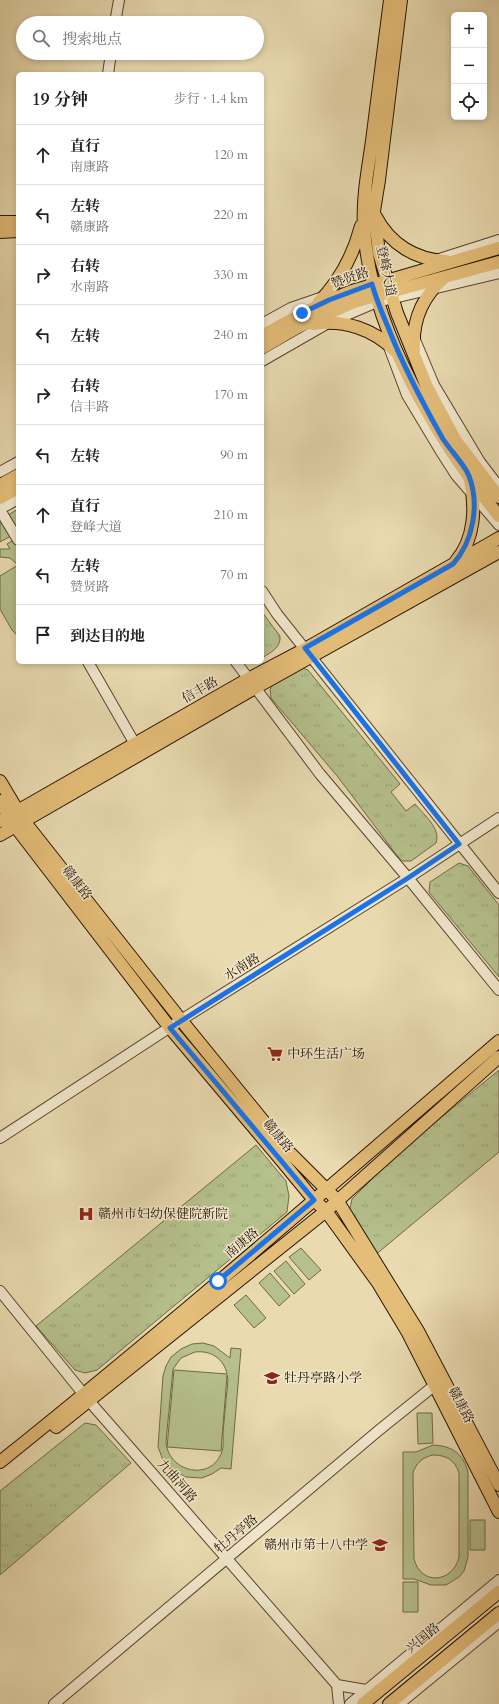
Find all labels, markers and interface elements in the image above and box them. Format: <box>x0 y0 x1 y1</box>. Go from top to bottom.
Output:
map controls <box>451 12 487 120</box>
button: + <box>451 12 487 48</box>
search box <box>16 16 264 60</box>
icon: search <box>30 27 52 49</box>
text: 搜索地点 <box>62 29 122 49</box>
button: − <box>451 48 487 84</box>
button: locate <box>451 84 487 120</box>
text: 19 分钟 <box>32 88 88 111</box>
text: 步行 · 1.4 km <box>174 90 248 108</box>
text: 直行 <box>70 136 100 156</box>
icon: ahead <box>32 144 54 166</box>
text: 120 m <box>214 146 248 164</box>
text: 南康路 <box>70 158 109 176</box>
text: 左转 <box>70 196 100 216</box>
icon: left <box>32 204 54 226</box>
text: 220 m <box>214 206 248 224</box>
text: 赣康路 <box>70 218 109 236</box>
street label: 登峰大道 <box>372 244 400 298</box>
text: 右转 <box>70 256 100 276</box>
street label: 赞贤路 <box>329 263 371 293</box>
icon: right <box>32 264 54 286</box>
text: 330 m <box>214 266 248 284</box>
text: 水南路 <box>70 278 109 296</box>
route end <box>293 304 311 322</box>
icon: left <box>32 324 54 346</box>
text: 左转 <box>70 326 100 346</box>
text: 240 m <box>214 326 248 344</box>
text: 右转 <box>70 376 100 396</box>
icon: right <box>32 384 54 406</box>
text: 170 m <box>214 386 248 404</box>
text: 信丰路 <box>70 398 109 416</box>
icon: left <box>32 444 54 466</box>
text: 左转 <box>70 446 100 466</box>
text: 90 m <box>220 446 248 464</box>
text: 直行 <box>70 496 100 516</box>
icon: ahead <box>32 504 54 526</box>
text: 210 m <box>214 506 248 524</box>
text: 登峰大道 <box>70 518 122 536</box>
text: 左转 <box>70 556 100 576</box>
icon: left <box>32 564 54 586</box>
text: 70 m <box>220 566 248 584</box>
text: 赞贤路 <box>70 578 109 596</box>
icon: arrive <box>32 624 54 646</box>
text: 到达目的地 <box>70 626 145 646</box>
street label: 信丰路 <box>179 672 221 708</box>
street label: 赣康路 <box>58 862 96 904</box>
street label: 水南路 <box>221 949 263 985</box>
supermarket icon: 中环生活广场 <box>266 1045 284 1063</box>
place label: 中环生活广场 <box>287 1045 365 1063</box>
street label: 赣康路 <box>259 1115 297 1157</box>
hospital icon: 赣州市妇幼保健院新院 <box>77 1205 95 1223</box>
place label: 赣州市妇幼保健院新院 <box>98 1205 228 1223</box>
street label: 南康路 <box>221 1224 263 1262</box>
route start <box>209 1272 227 1290</box>
school or university icon: 牡丹亭路小学 <box>263 1369 281 1387</box>
place label: 牡丹亭路小学 <box>284 1369 362 1387</box>
street label: 赣康路 <box>444 1384 478 1426</box>
street label: 九曲河路 <box>153 1455 201 1507</box>
street label: 牡丹亭路 <box>210 1510 262 1558</box>
place label: 赣州市第十八中学 <box>264 1536 368 1554</box>
school or university icon: 赣州市第十八中学 <box>371 1536 389 1554</box>
street label: 兴国路 <box>402 1619 444 1657</box>

